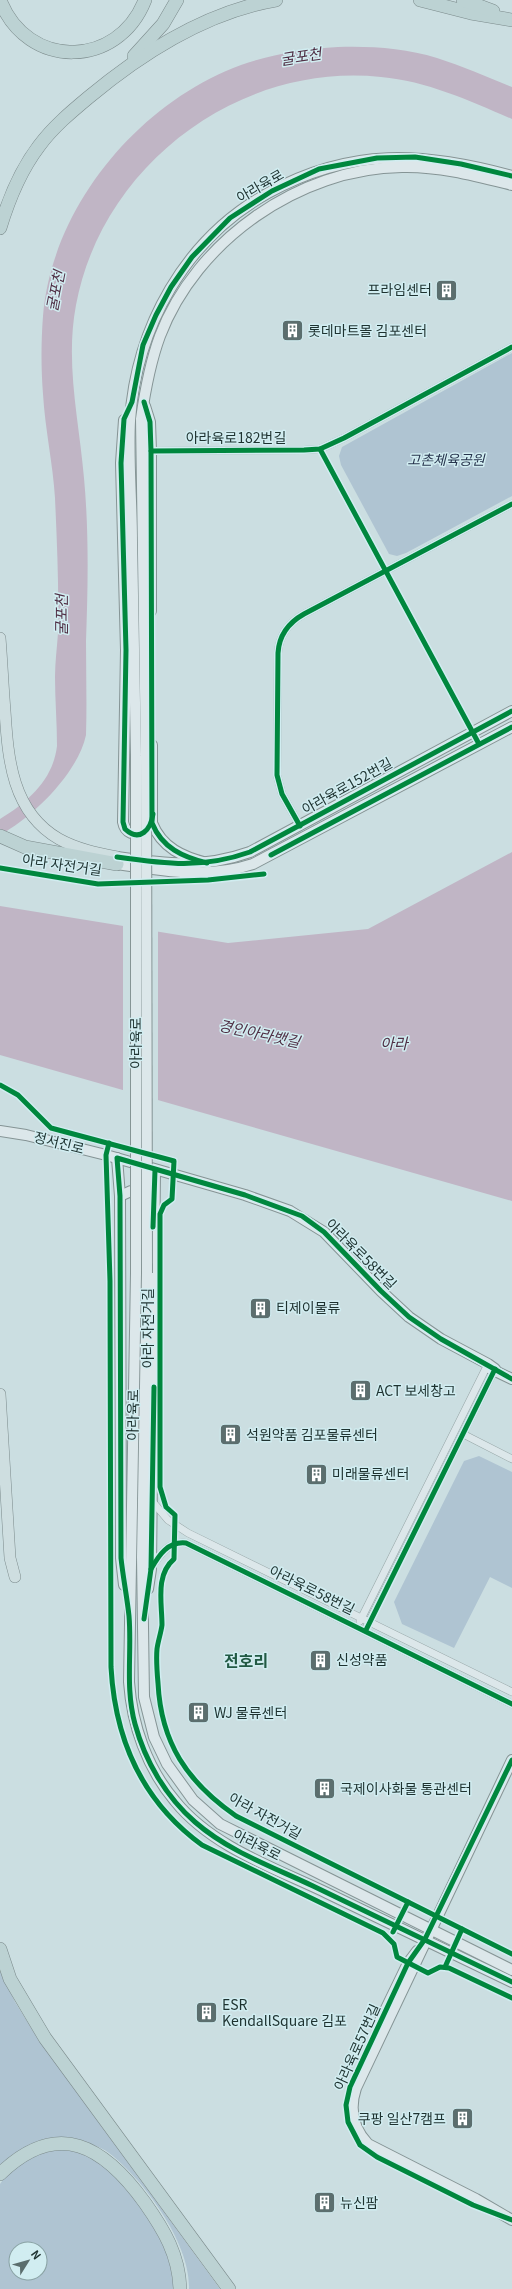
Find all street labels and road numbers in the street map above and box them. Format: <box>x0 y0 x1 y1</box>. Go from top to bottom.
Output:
street label: 아라육로 <box>232 164 287 207</box>
street label: 아라육로182번길 <box>186 427 286 447</box>
street label: 아라육로152번길 <box>298 752 395 818</box>
street label: 아라 자전거길 <box>21 849 103 880</box>
street label: 아라육로 <box>125 1017 145 1069</box>
street label: 정서진로 <box>32 1126 87 1158</box>
street label: 아라육로58번길 <box>322 1213 402 1293</box>
street label: 아라 자전거길 <box>137 1288 157 1368</box>
street label: 아라육로 <box>122 1389 142 1441</box>
street label: 아라육로58번길 <box>266 1560 359 1618</box>
street label: 아라 자전거길 <box>225 1787 306 1843</box>
street label: 아라육로 <box>230 1824 285 1865</box>
street label: 아라육로57번길 <box>328 2000 384 2093</box>

